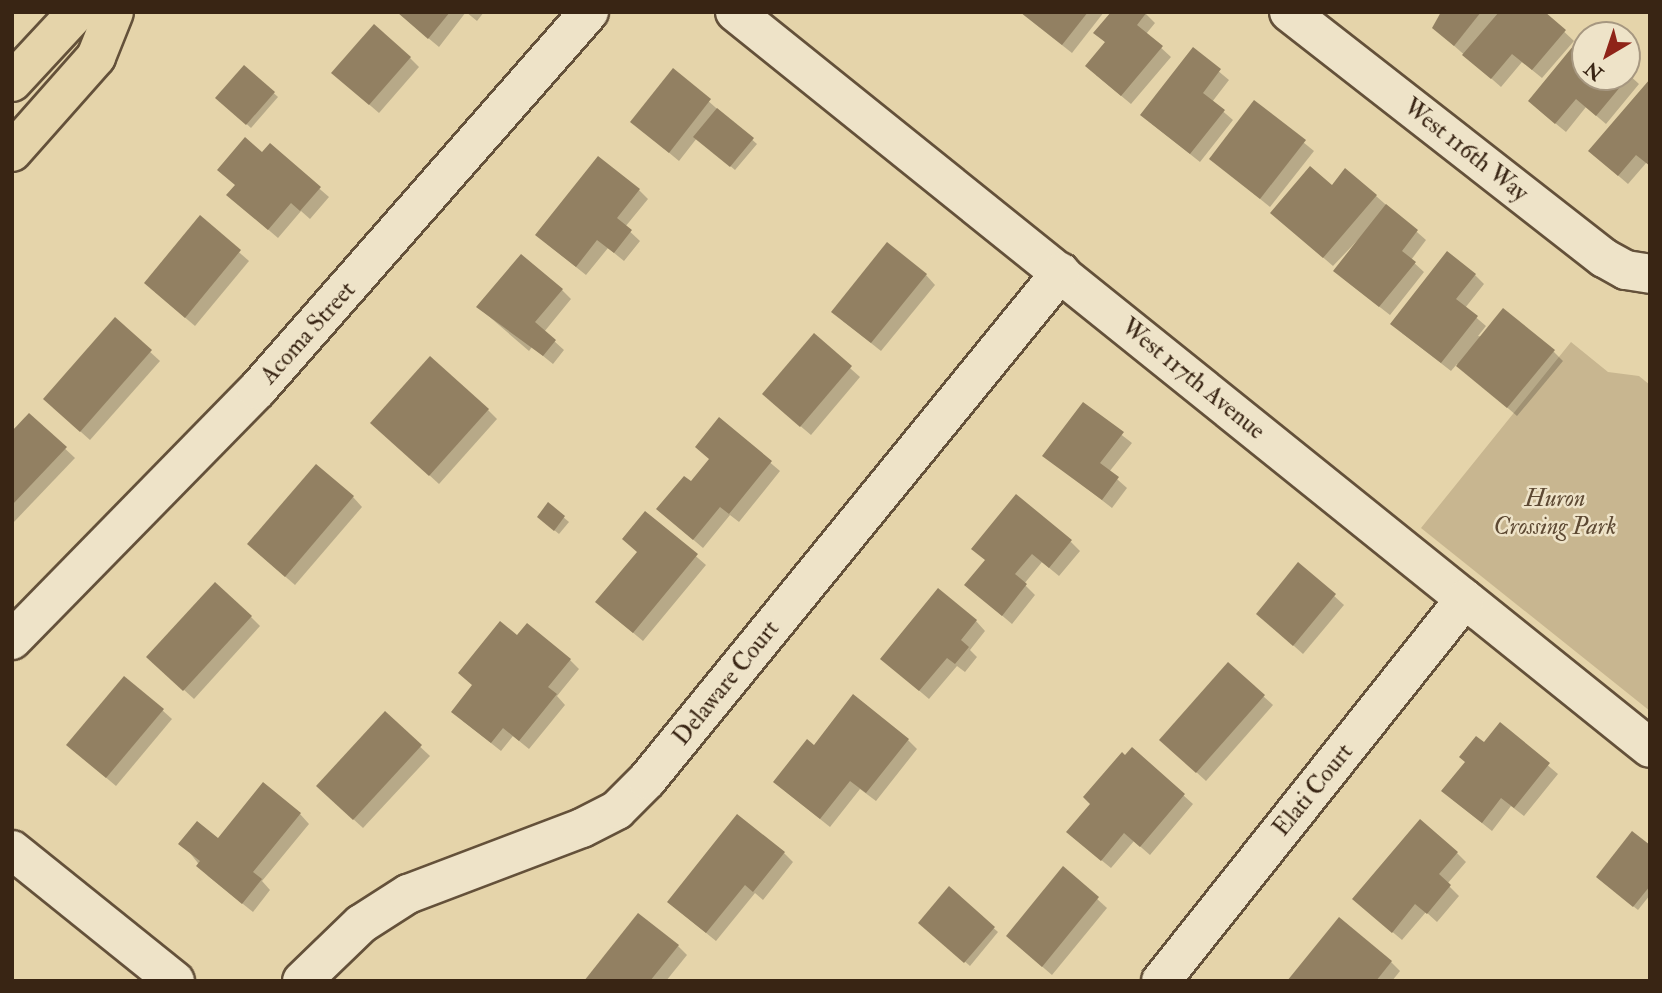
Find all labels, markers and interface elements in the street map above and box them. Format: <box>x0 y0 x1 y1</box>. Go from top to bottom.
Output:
north arrow <box>1571 21 1641 91</box>
text: N <box>1580 56 1608 85</box>
street label: West 116th Way <box>1398 92 1534 208</box>
street label: Acoma Street <box>255 276 361 390</box>
street label: West 117th Avenue <box>1115 312 1271 446</box>
park label: Huron Crossing Park <box>1494 485 1616 541</box>
street label: Delaware Court <box>667 615 785 751</box>
street label: Elati Court <box>1267 738 1359 842</box>

